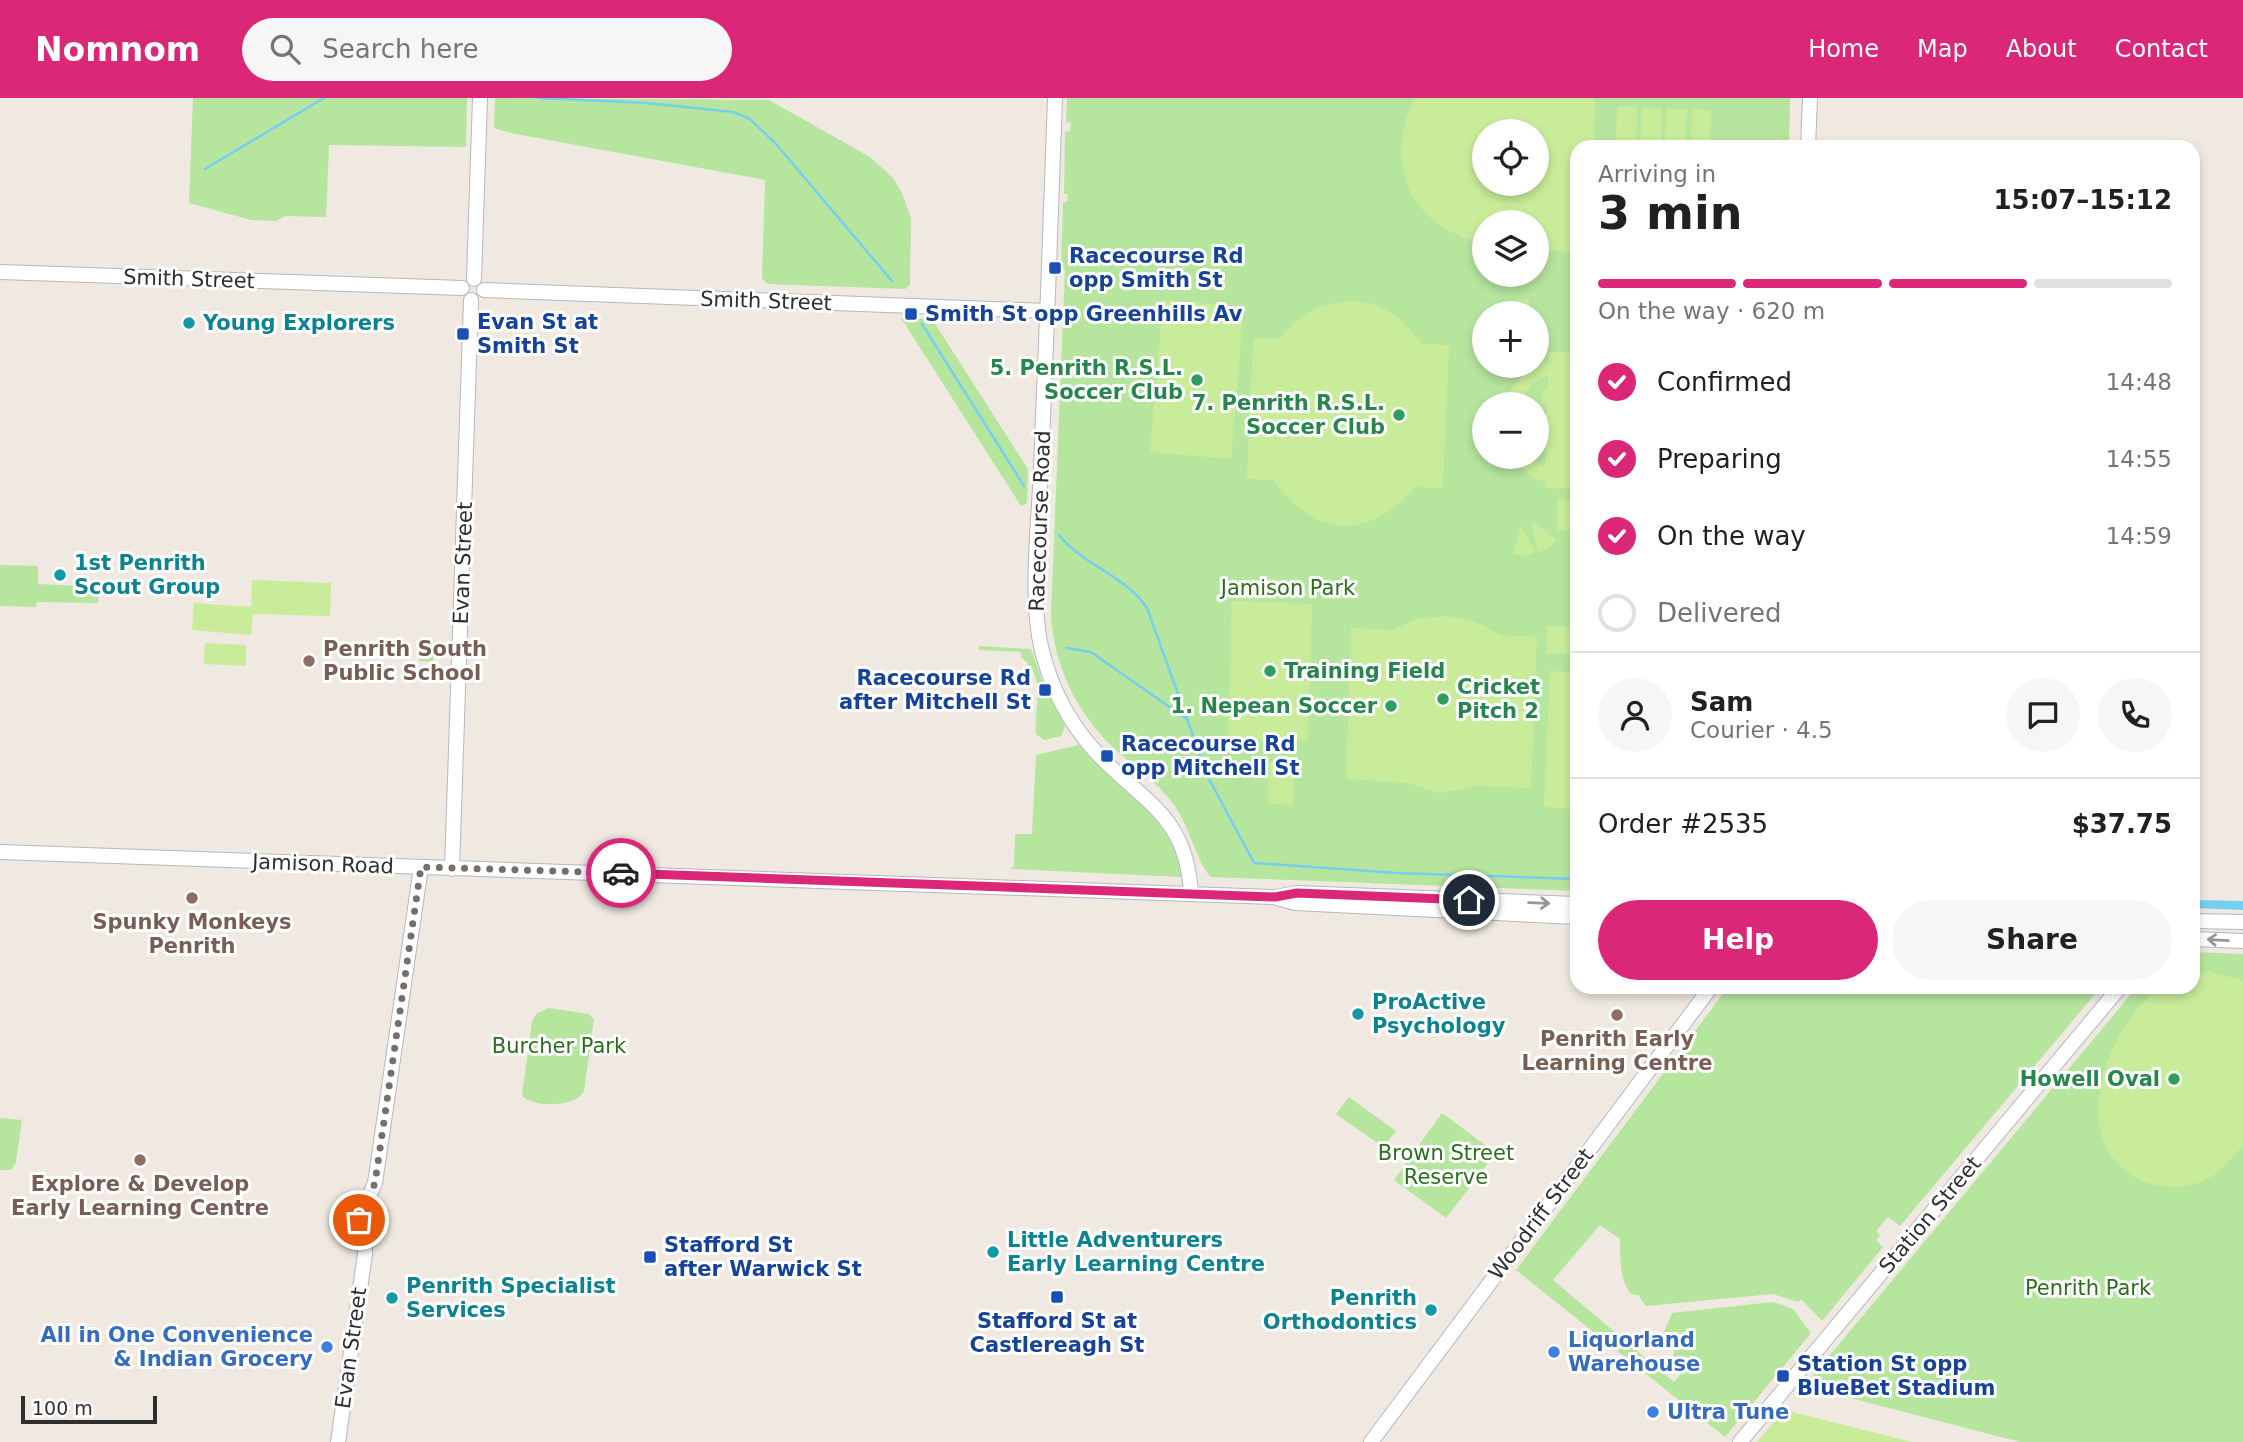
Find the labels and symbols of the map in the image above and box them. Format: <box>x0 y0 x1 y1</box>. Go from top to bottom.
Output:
place label: Racecourse Rd opp Smith St <box>1069 244 1243 292</box>
marker: Racecourse Rd opp Smith St <box>1047 260 1063 276</box>
street label: Smith Street <box>123 265 255 293</box>
street label: Smith Street <box>700 287 832 315</box>
place label: Smith St opp Greenhills Av <box>925 302 1243 326</box>
marker: Smith St opp Greenhills Av <box>903 306 919 322</box>
place label: Evan St at Smith St <box>477 310 598 358</box>
place label: Young Explorers <box>202 311 395 335</box>
marker: Young Explorers <box>181 315 197 331</box>
marker: Evan St at Smith St <box>455 326 471 342</box>
place label: 5. Penrith R.S.L. Soccer Club <box>990 356 1183 404</box>
marker: 5. Penrith R.S.L. Soccer Club <box>1189 372 1205 388</box>
place label: 7. Penrith R.S.L. Soccer Club <box>1192 391 1385 439</box>
marker: 7. Penrith R.S.L. Soccer Club <box>1391 407 1407 423</box>
street label: Racecourse Road <box>1025 430 1055 612</box>
street label: Evan Street <box>449 501 477 625</box>
place label: 1st Penrith Scout Group <box>74 551 220 599</box>
marker: 1st Penrith Scout Group <box>52 567 68 583</box>
park label: Jamison Park <box>1219 576 1356 600</box>
place label: Penrith South Public School <box>323 637 487 685</box>
marker: Penrith South Public School <box>301 653 317 669</box>
place label: Training Field <box>1284 659 1445 683</box>
marker: Training Field <box>1262 663 1278 679</box>
place label: Racecourse Rd after Mitchell St <box>839 666 1031 714</box>
place label: Cricket Pitch 2 <box>1457 675 1540 723</box>
marker: Racecourse Rd after Mitchell St <box>1037 682 1053 698</box>
marker: Cricket Pitch 2 <box>1435 691 1451 707</box>
place label: 1. Nepean Soccer <box>1171 694 1378 718</box>
marker: 1. Nepean Soccer <box>1383 698 1399 714</box>
place label: Racecourse Rd opp Mitchell St <box>1121 732 1299 780</box>
marker: Racecourse Rd opp Mitchell St <box>1099 748 1115 764</box>
courier <box>586 838 656 908</box>
street label: Jamison Road <box>250 849 394 878</box>
pin <box>1439 870 1499 930</box>
marker: Spunky Monkeys Penrith <box>184 890 200 906</box>
one-way arrow <box>1527 896 1550 909</box>
place label: Spunky Monkeys Penrith <box>92 910 292 958</box>
one-way arrow <box>2207 933 2230 946</box>
place label: ProActive Psychology <box>1372 990 1506 1038</box>
marker: ProActive Psychology <box>1350 1006 1366 1022</box>
marker: Penrith Early Learning Centre <box>1609 1007 1625 1023</box>
place label: Penrith Early Learning Centre <box>1522 1027 1712 1075</box>
park label: Burcher Park <box>492 1034 627 1058</box>
place label: Howell Oval <box>2020 1067 2160 1091</box>
marker: Howell Oval <box>2166 1071 2182 1087</box>
park label: Brown Street Reserve <box>1378 1141 1514 1189</box>
street label: Woodriff Street <box>1484 1144 1598 1284</box>
marker: Explore & Develop Early Learning Centre <box>132 1152 148 1168</box>
street label: Station Street <box>1874 1152 1986 1278</box>
place label: Explore & Develop Early Learning Centre <box>11 1172 269 1220</box>
pin <box>329 1190 389 1250</box>
place label: Little Adventurers Early Learning Centre <box>1007 1228 1265 1276</box>
place label: Stafford St after Warwick St <box>664 1233 862 1281</box>
marker: Little Adventurers Early Learning Centre <box>985 1244 1001 1260</box>
marker: Stafford St after Warwick St <box>642 1249 658 1265</box>
place label: Penrith Specialist Services <box>406 1274 616 1322</box>
park label: Penrith Park <box>2025 1276 2152 1300</box>
street label: Evan Street <box>331 1286 371 1410</box>
place label: Penrith Orthodontics <box>1263 1286 1417 1334</box>
marker: Stafford St at Castlereagh St <box>1049 1289 1065 1305</box>
marker: Penrith Specialist Services <box>384 1290 400 1306</box>
marker: Penrith Orthodontics <box>1423 1302 1439 1318</box>
place label: Stafford St at Castlereagh St <box>970 1309 1144 1357</box>
place label: All in One Convenience & Indian Grocery <box>40 1323 313 1371</box>
place label: Liquorland Warehouse <box>1568 1328 1700 1376</box>
marker: All in One Convenience & Indian Grocery <box>319 1339 335 1355</box>
marker: Liquorland Warehouse <box>1546 1344 1562 1360</box>
place label: Station St opp BlueBet Stadium <box>1797 1352 1995 1400</box>
marker: Station St opp BlueBet Stadium <box>1775 1368 1791 1384</box>
scale bar <box>21 1393 158 1425</box>
place label: Ultra Tune <box>1667 1400 1789 1424</box>
marker: Ultra Tune <box>1645 1404 1661 1420</box>

